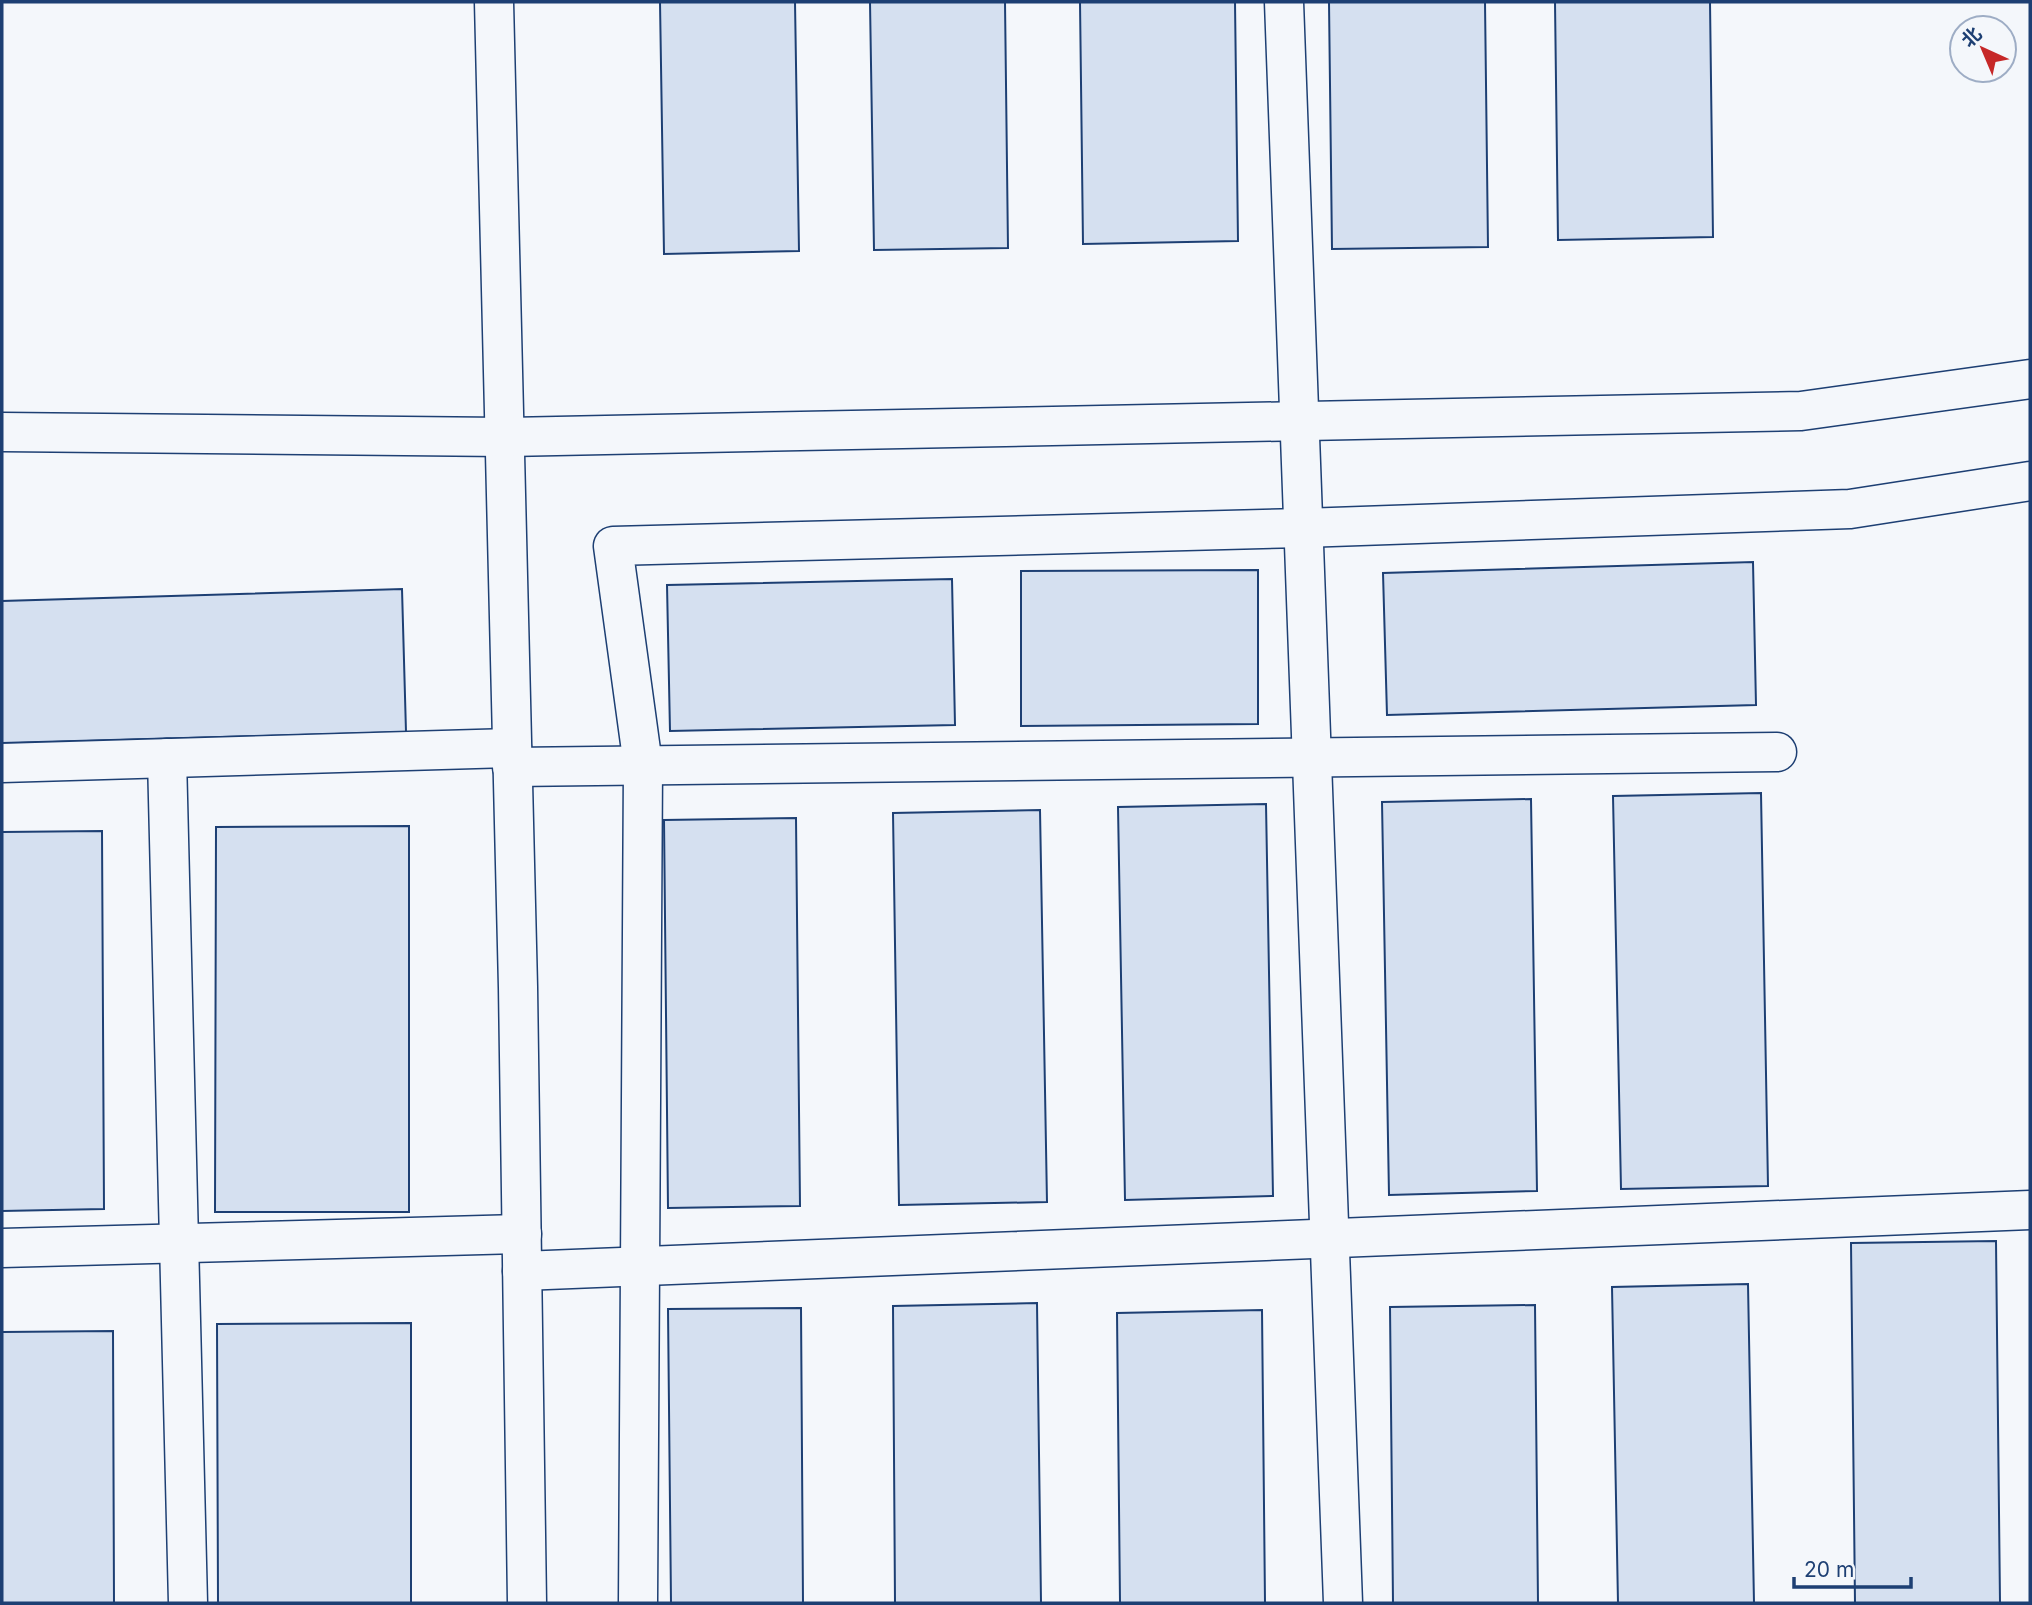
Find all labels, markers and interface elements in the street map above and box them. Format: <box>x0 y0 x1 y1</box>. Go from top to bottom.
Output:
north arrow <box>1948 14 2018 84</box>
text: 北 <box>1957 22 1986 52</box>
scale bar <box>1794 1546 1911 1590</box>
text: 20 m <box>1804 1557 1854 1582</box>

